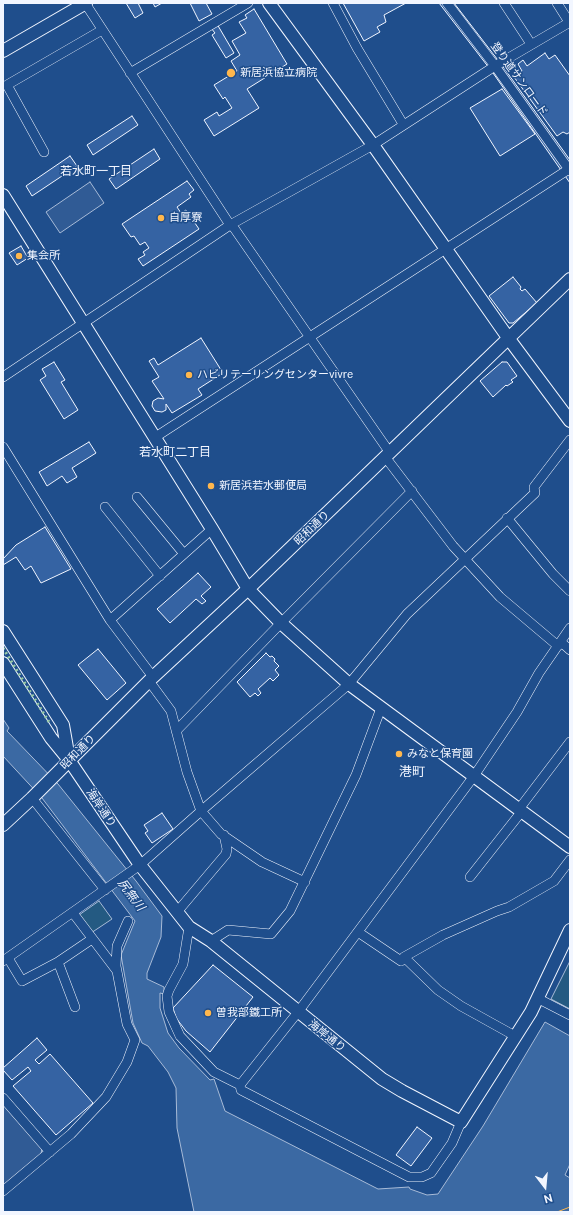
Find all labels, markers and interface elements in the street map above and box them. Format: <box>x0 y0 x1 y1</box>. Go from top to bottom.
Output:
street label: 登り道サンロード <box>488 40 550 118</box>
place label: 新居浜協立病院 <box>240 66 317 80</box>
marker: 新居浜協立病院 <box>225 67 237 79</box>
district label: 若水町一丁目 <box>60 164 132 178</box>
place label: 自厚寮 <box>169 211 202 225</box>
marker: 自厚寮 <box>156 213 166 223</box>
place label: 集会所 <box>27 249 60 263</box>
marker: 集会所 <box>14 251 24 261</box>
place label: ハビリテーリングセンターvivre <box>197 368 353 382</box>
marker: ハビリテーリングセンターvivre <box>184 370 194 380</box>
district label: 若水町二丁目 <box>139 445 211 459</box>
place label: 新居浜若水郵便局 <box>219 479 307 493</box>
marker: 新居浜若水郵便局 <box>206 481 216 491</box>
street label: 昭和通り <box>292 508 332 548</box>
street label: 昭和通り <box>58 732 98 772</box>
place label: みなと保育園 <box>407 747 473 761</box>
marker: みなと保育園 <box>394 749 404 759</box>
district label: 港町 <box>399 764 425 780</box>
street label: 海岸通り <box>83 786 119 830</box>
water label: 尻無川 <box>114 876 148 914</box>
place label: 曽我部鐵工所 <box>216 1006 282 1020</box>
marker: 曽我部鐵工所 <box>203 1008 213 1018</box>
street label: 海岸通り <box>306 1017 348 1055</box>
north arrow <box>525 1167 565 1207</box>
text: N <box>543 1192 554 1205</box>

